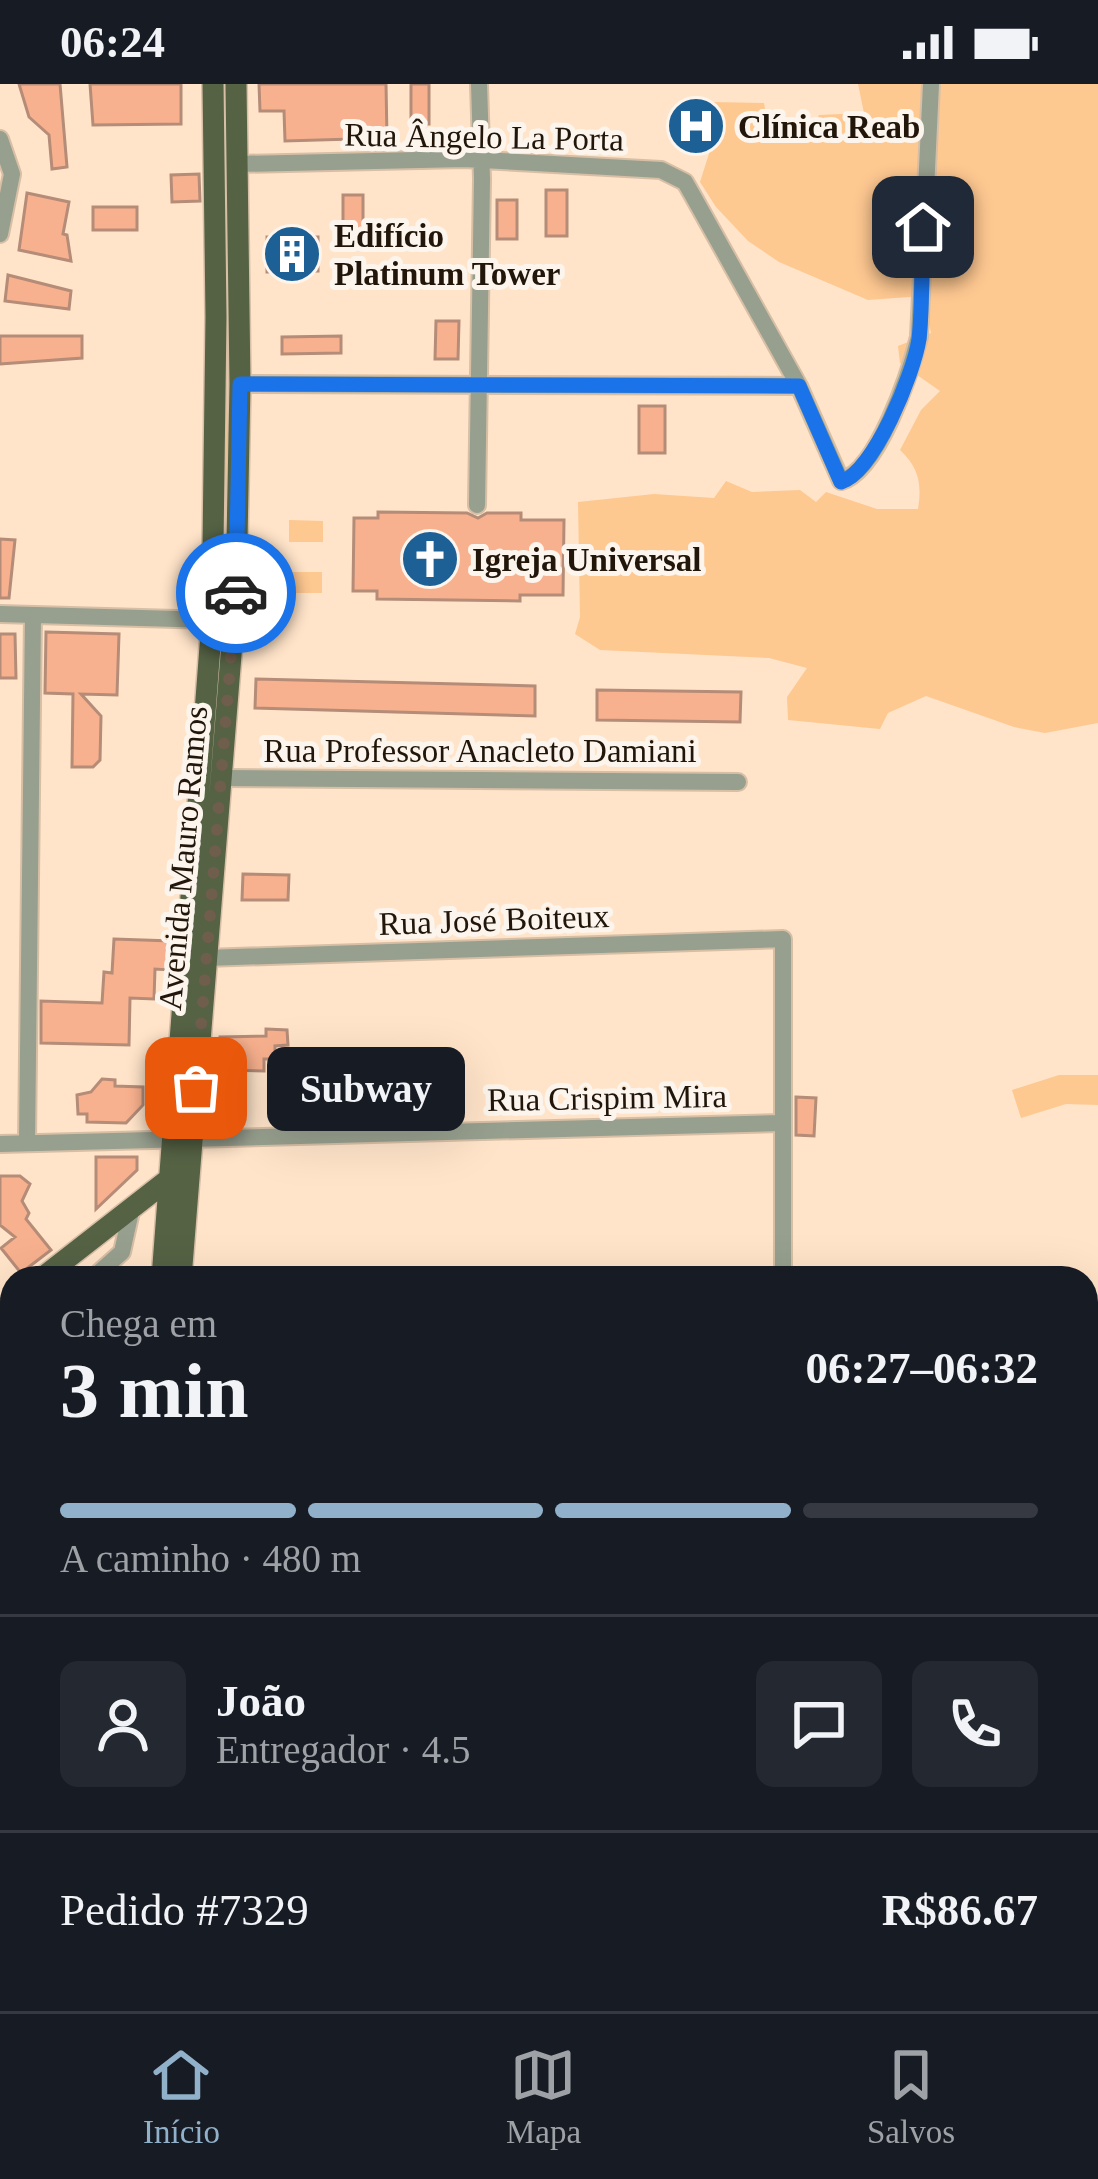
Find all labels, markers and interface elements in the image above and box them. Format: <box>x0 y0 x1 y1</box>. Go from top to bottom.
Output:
text: 06:24 <box>60 17 165 67</box>
hospital icon: Clínica Reab <box>665 95 727 157</box>
place label: Clínica Reab <box>738 109 920 145</box>
street label: Rua Ângelo La Porta <box>344 117 624 157</box>
pin <box>872 176 974 278</box>
icon: home <box>890 194 956 260</box>
place label: Edifício Platinum Tower <box>334 218 560 292</box>
building icon: Edifício Platinum Tower <box>261 223 323 285</box>
church icon: Igreja Universal <box>399 528 461 590</box>
courier <box>176 533 296 653</box>
place label: Igreja Universal <box>472 542 701 578</box>
icon: car <box>203 560 269 626</box>
street label: Avenida Mauro Ramos <box>152 704 214 1012</box>
street label: Rua Professor Anacleto Damiani <box>263 733 697 769</box>
street label: Rua José Boiteux <box>378 898 611 942</box>
pin <box>145 1037 247 1139</box>
callout: Subway <box>268 1046 466 1130</box>
icon: bag <box>163 1055 229 1121</box>
text: Subway <box>300 1067 432 1110</box>
street label: Rua Crispim Mira <box>487 1078 728 1118</box>
text: Chega em <box>60 1302 217 1345</box>
text: 06:27–06:32 <box>806 1343 1038 1393</box>
text: 3 min <box>60 1347 249 1434</box>
text: A caminho · 480 m <box>60 1537 361 1580</box>
button: person <box>60 1661 186 1787</box>
button: chat <box>756 1661 882 1787</box>
button: phone <box>912 1661 1038 1787</box>
text: João <box>216 1676 306 1726</box>
text: Entregador · 4.5 <box>216 1728 471 1771</box>
text: Pedido #7329 <box>60 1885 309 1935</box>
text: R$86.67 <box>882 1885 1038 1935</box>
tab: Início <box>143 2042 220 2151</box>
tab: Mapa <box>506 2042 581 2151</box>
tab: Salvos <box>867 2042 955 2151</box>

